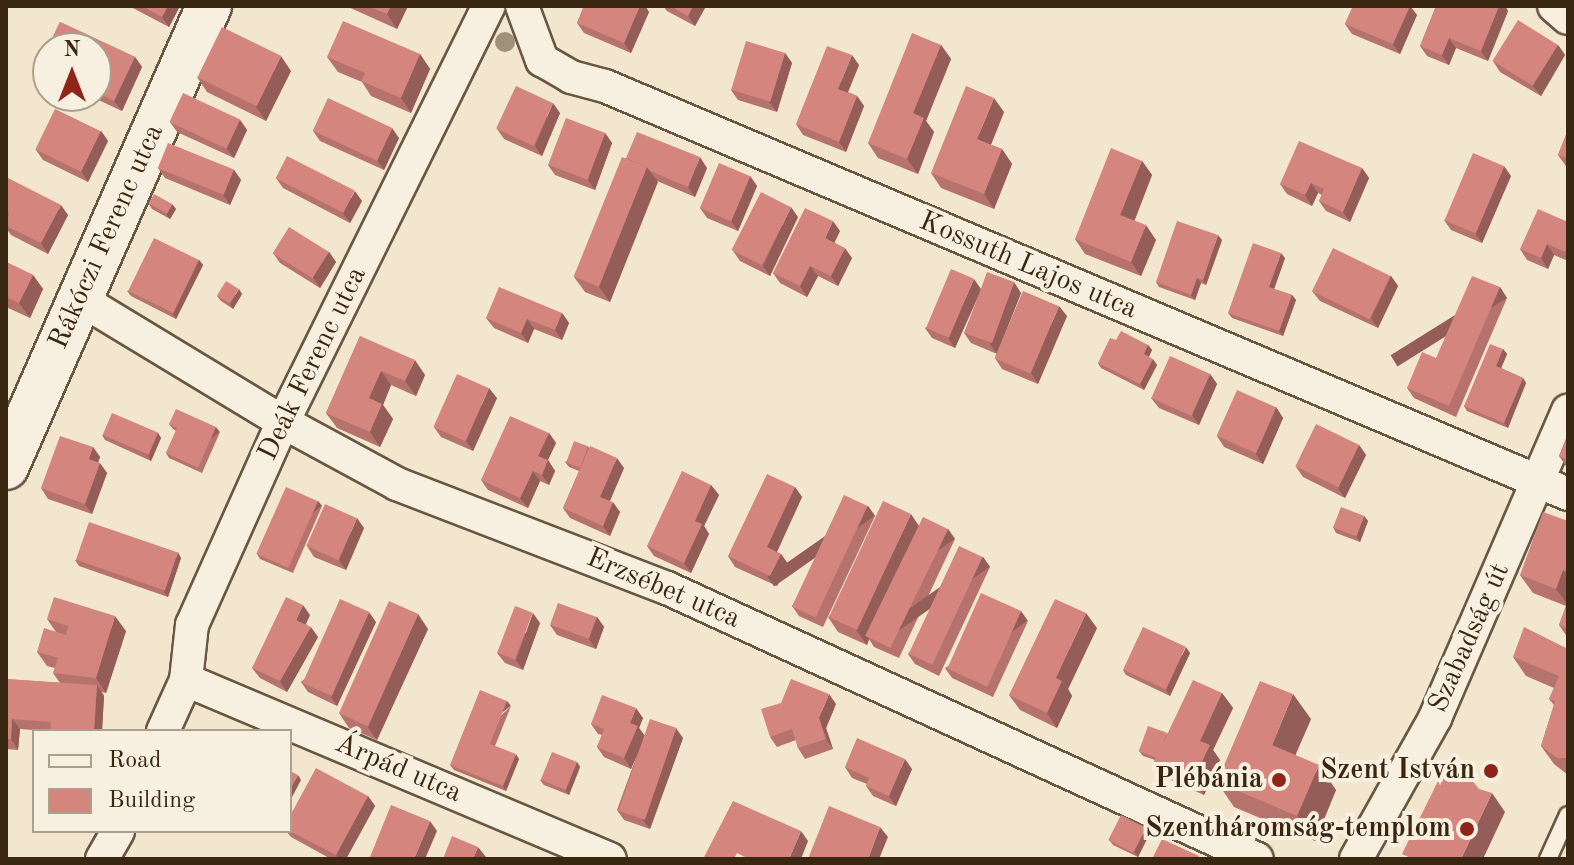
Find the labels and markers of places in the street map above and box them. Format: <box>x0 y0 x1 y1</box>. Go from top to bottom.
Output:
place label: Szent István <box>1320 754 1475 788</box>
marker: Szent István <box>1482 762 1500 780</box>
place label: Plébánia <box>1154 763 1263 797</box>
marker: Plébánia <box>1270 771 1288 789</box>
place label: Szentháromság-templom <box>1145 812 1451 846</box>
marker: Szentháromság-templom <box>1458 820 1476 838</box>

